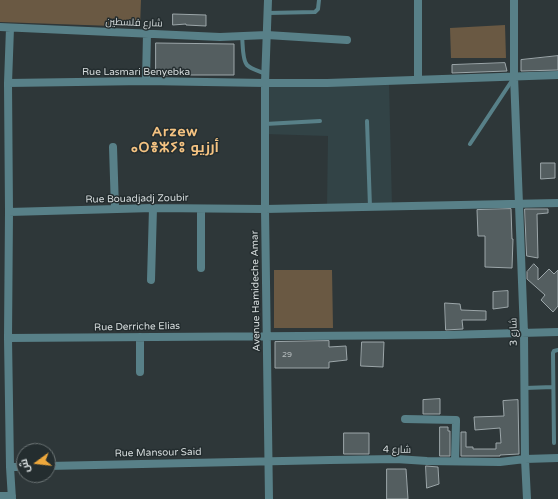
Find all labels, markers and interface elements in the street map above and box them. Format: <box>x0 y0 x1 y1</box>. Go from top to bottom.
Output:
street label: شارع فلسطين <box>105 16 163 30</box>
street label: Rue Lasmari Benyebka <box>82 66 190 78</box>
district label: Arzew ⴰⵔⴻⵣⵢⵓ أرزيو <box>135 124 215 156</box>
street label: Rue Bouadjadj Zoubir <box>85 192 189 206</box>
street label: Avenue Hamideche Amar <box>249 230 263 352</box>
street label: شارع 3 <box>508 318 520 346</box>
street label: Rue Derriche Elias <box>94 320 180 334</box>
house number: 29 <box>282 350 292 360</box>
north arrow <box>16 443 56 483</box>
street label: شارع 4 <box>383 444 411 456</box>
street label: Rue Mansour Said <box>114 446 202 460</box>
text: ش <box>17 457 33 474</box>

